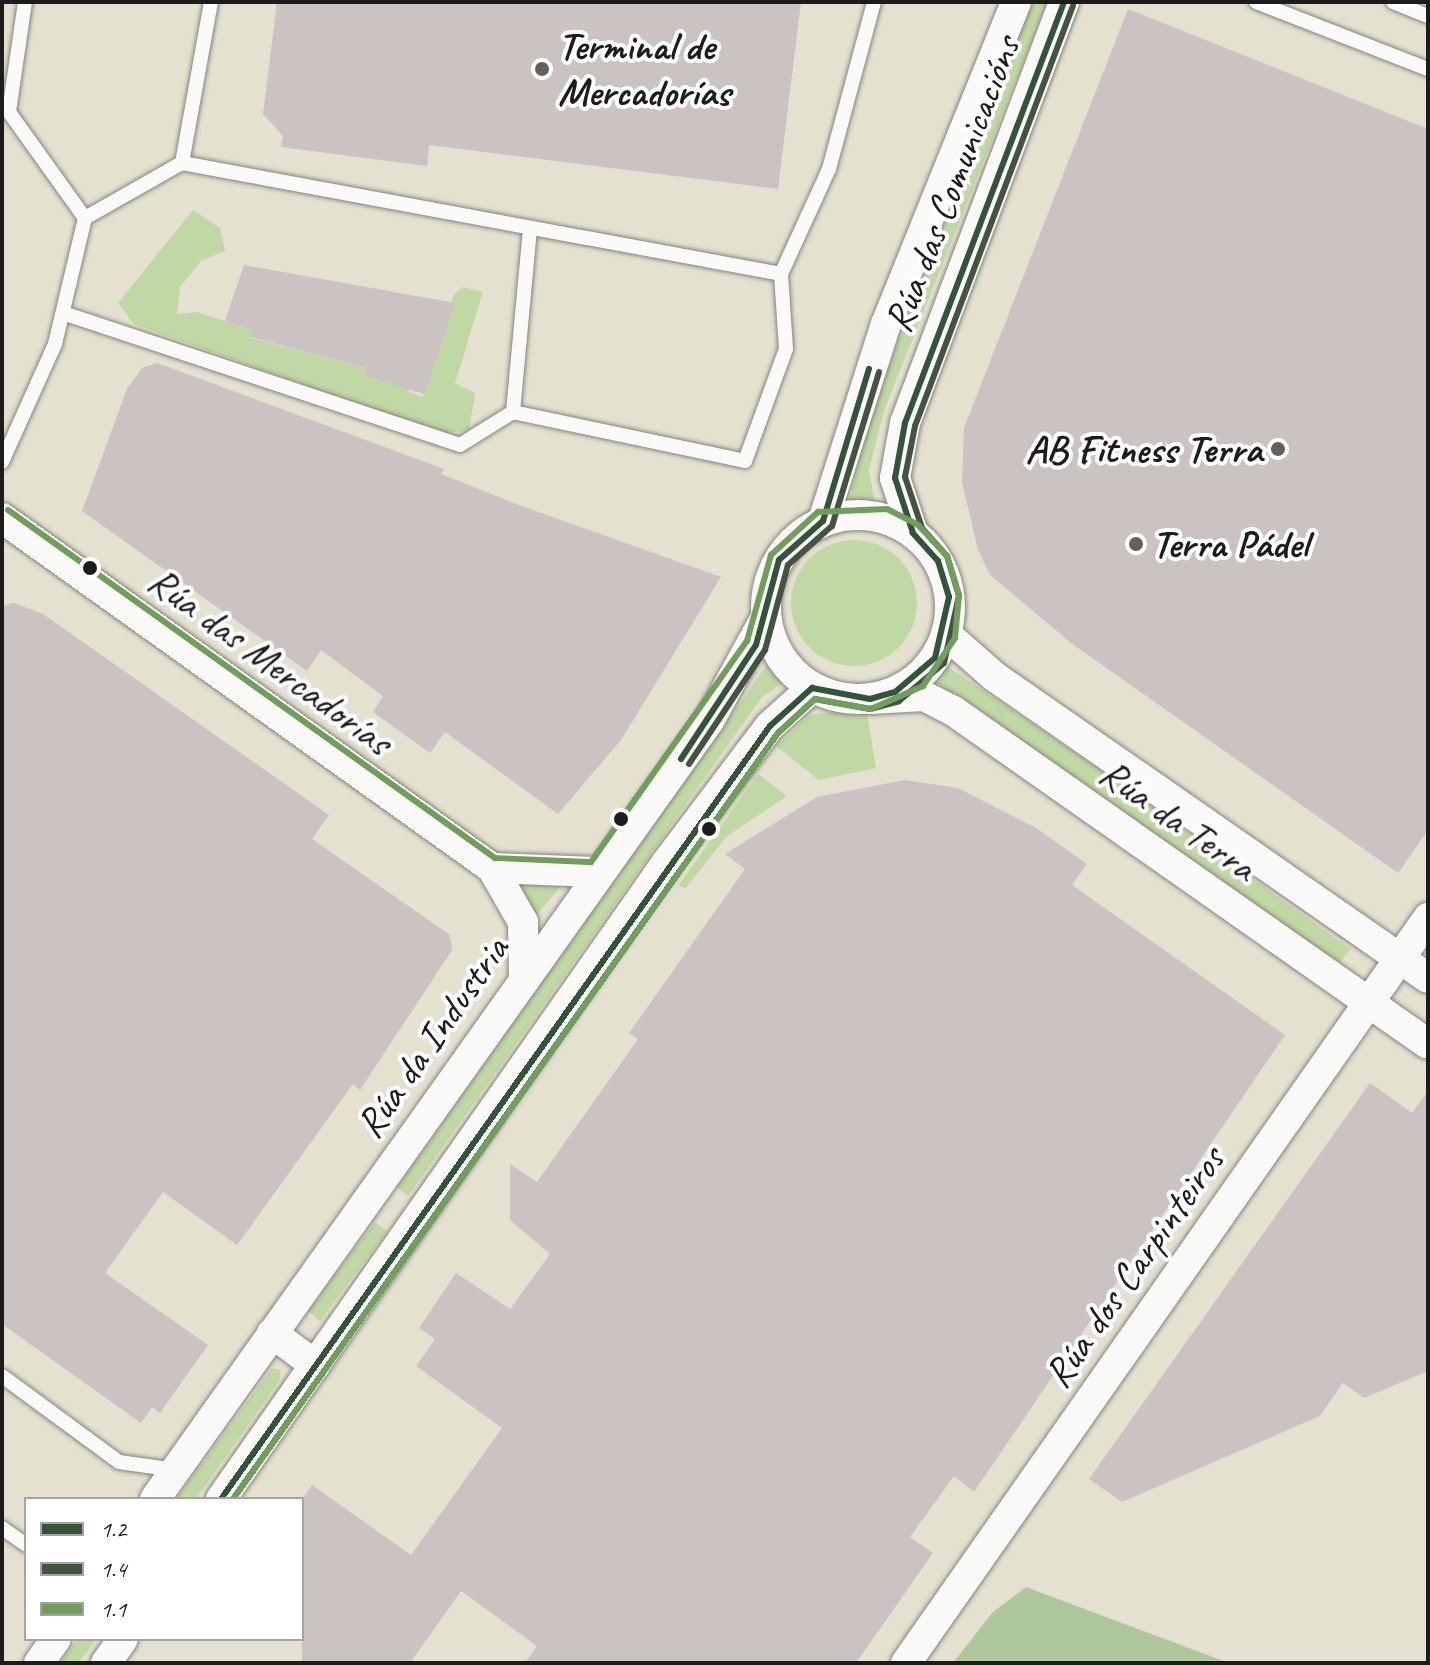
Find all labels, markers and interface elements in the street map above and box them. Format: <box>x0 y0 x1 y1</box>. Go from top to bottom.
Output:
place label: Terminal de Mercadorías <box>558 22 730 116</box>
street label: Rúa das Comunicacións <box>873 28 1031 340</box>
marker: Terminal de Mercadorías <box>533 60 551 78</box>
place label: AB Fitness Terra <box>1028 425 1262 473</box>
marker: AB Fitness Terra <box>1269 440 1287 458</box>
place label: Terra Pádel <box>1152 520 1308 568</box>
marker: Terra Pádel <box>1127 535 1145 553</box>
street label: Rúa das Mercadorías <box>139 557 401 765</box>
unlabelled marker <box>82 560 98 576</box>
street label: Rúa da Terra <box>1091 749 1265 891</box>
unlabelled marker <box>613 811 629 827</box>
unlabelled marker <box>701 821 717 837</box>
street label: Rúa da Industria <box>345 927 519 1147</box>
street label: Rúa dos Carpinteiros <box>1033 1137 1235 1397</box>
legend <box>24 1497 304 1641</box>
text: 1.2 <box>100 1514 126 1544</box>
text: 1.4 <box>100 1554 126 1584</box>
text: 1.1 <box>100 1594 126 1624</box>

